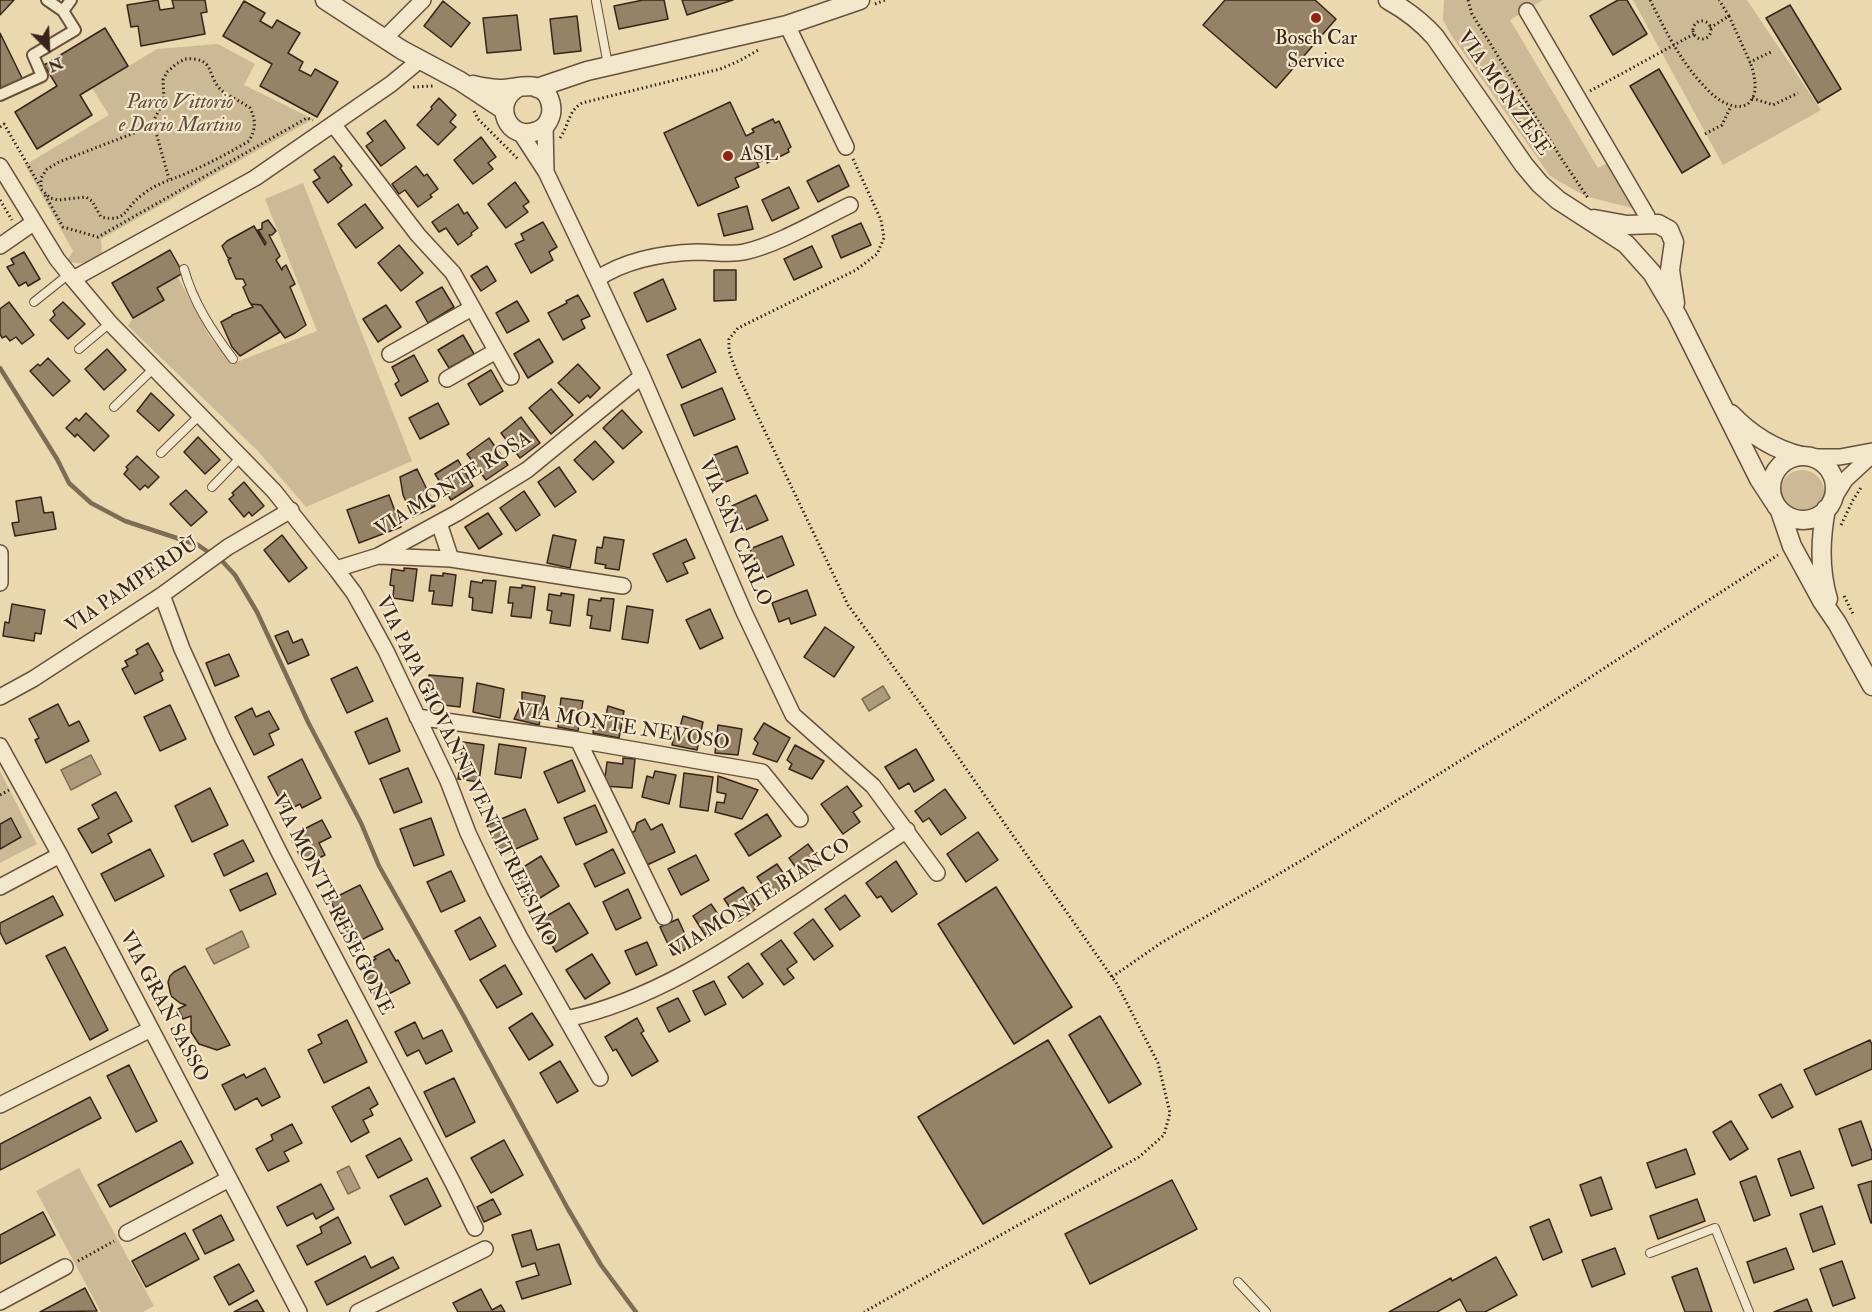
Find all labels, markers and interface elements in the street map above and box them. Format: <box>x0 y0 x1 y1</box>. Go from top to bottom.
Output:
marker: Bosch Car Service <box>1309 11 1323 25</box>
north arrow <box>18 18 78 78</box>
street label: VIA MONZESE <box>1451 27 1555 161</box>
place label: Bosch Car Service <box>1275 28 1357 75</box>
text: N <box>45 52 66 76</box>
park label: Parco Vittorio e Dario Martino <box>119 92 241 139</box>
place label: ASL <box>740 144 778 168</box>
marker: ASL <box>721 149 735 163</box>
street label: VIA MONTE ROSA <box>371 427 537 543</box>
street label: VIA SAN CARLO <box>692 456 776 610</box>
street label: VIA PAMPERDÙ <box>62 533 204 639</box>
street label: VIA PAPA GIOVANNI VENTITREESIMO <box>369 593 561 951</box>
street label: VIA MONTE NEVOSO <box>515 699 731 757</box>
street label: VIA MONTE RESEGONE <box>265 790 397 1020</box>
street label: VIA MONTE BIANCO <box>666 834 856 964</box>
street label: VIA GRAN SASSO <box>113 927 213 1087</box>

